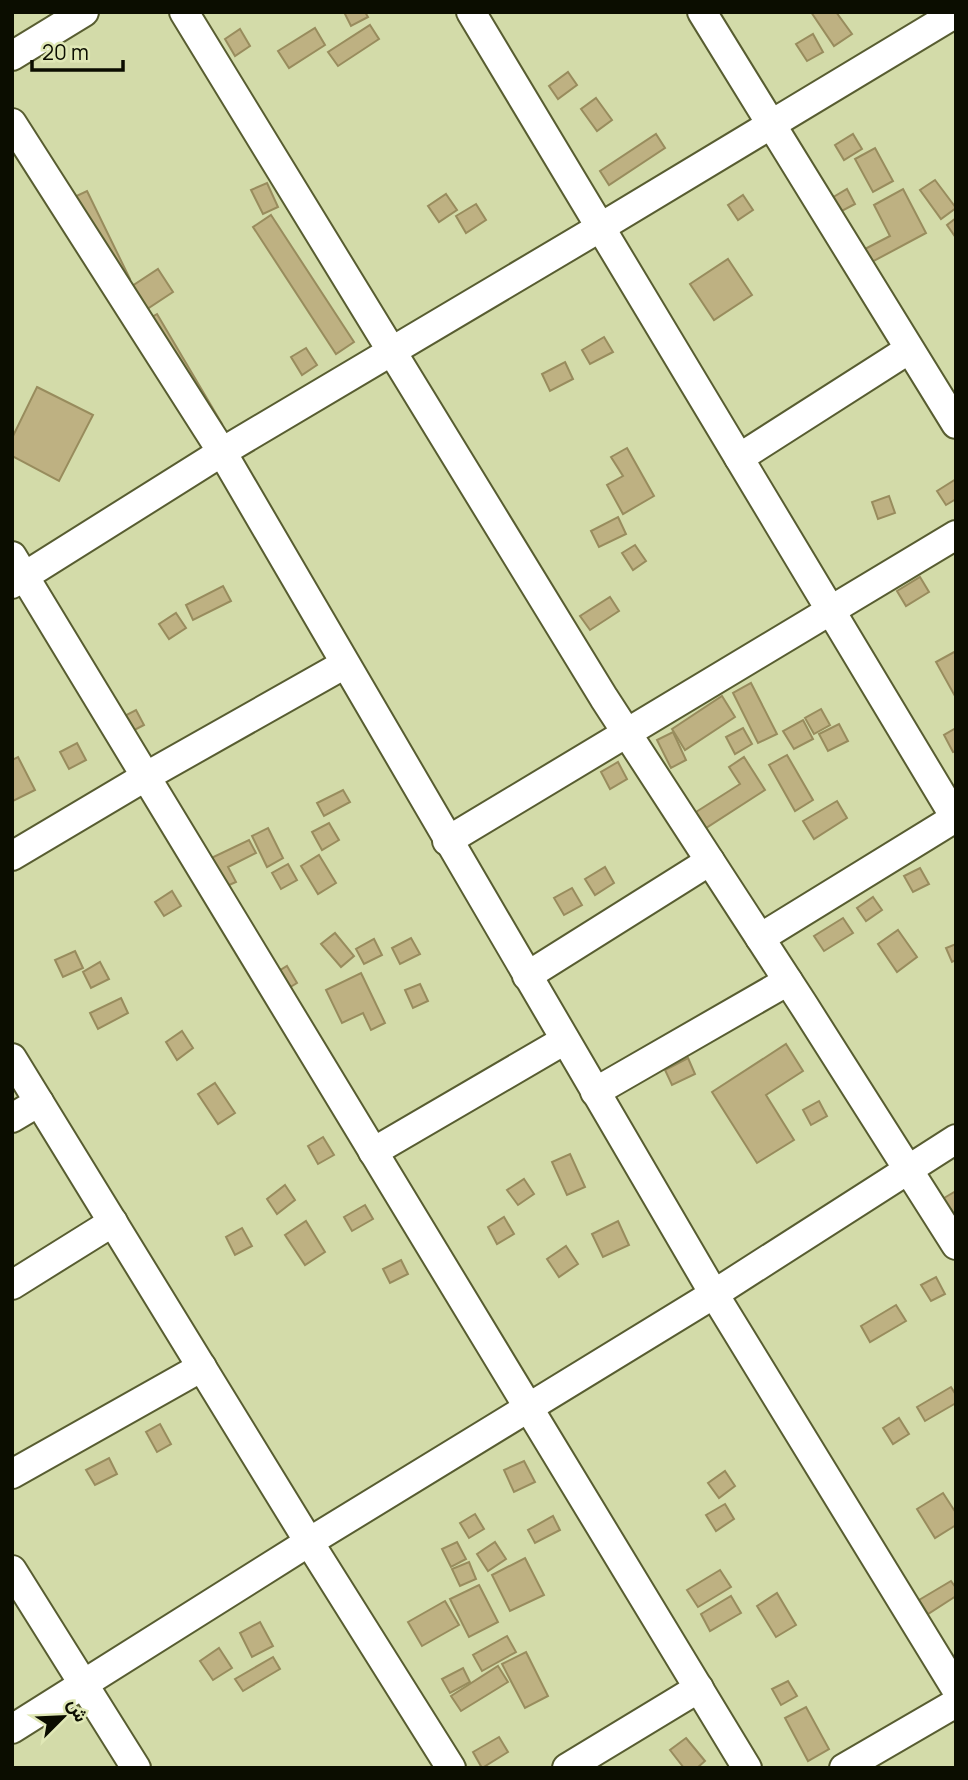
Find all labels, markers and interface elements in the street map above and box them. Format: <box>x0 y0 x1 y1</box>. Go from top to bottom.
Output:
scale bar <box>32 28 122 72</box>
text: 20 m <box>42 38 89 66</box>
north arrow <box>28 1682 98 1752</box>
text: ش <box>62 1694 95 1726</box>

